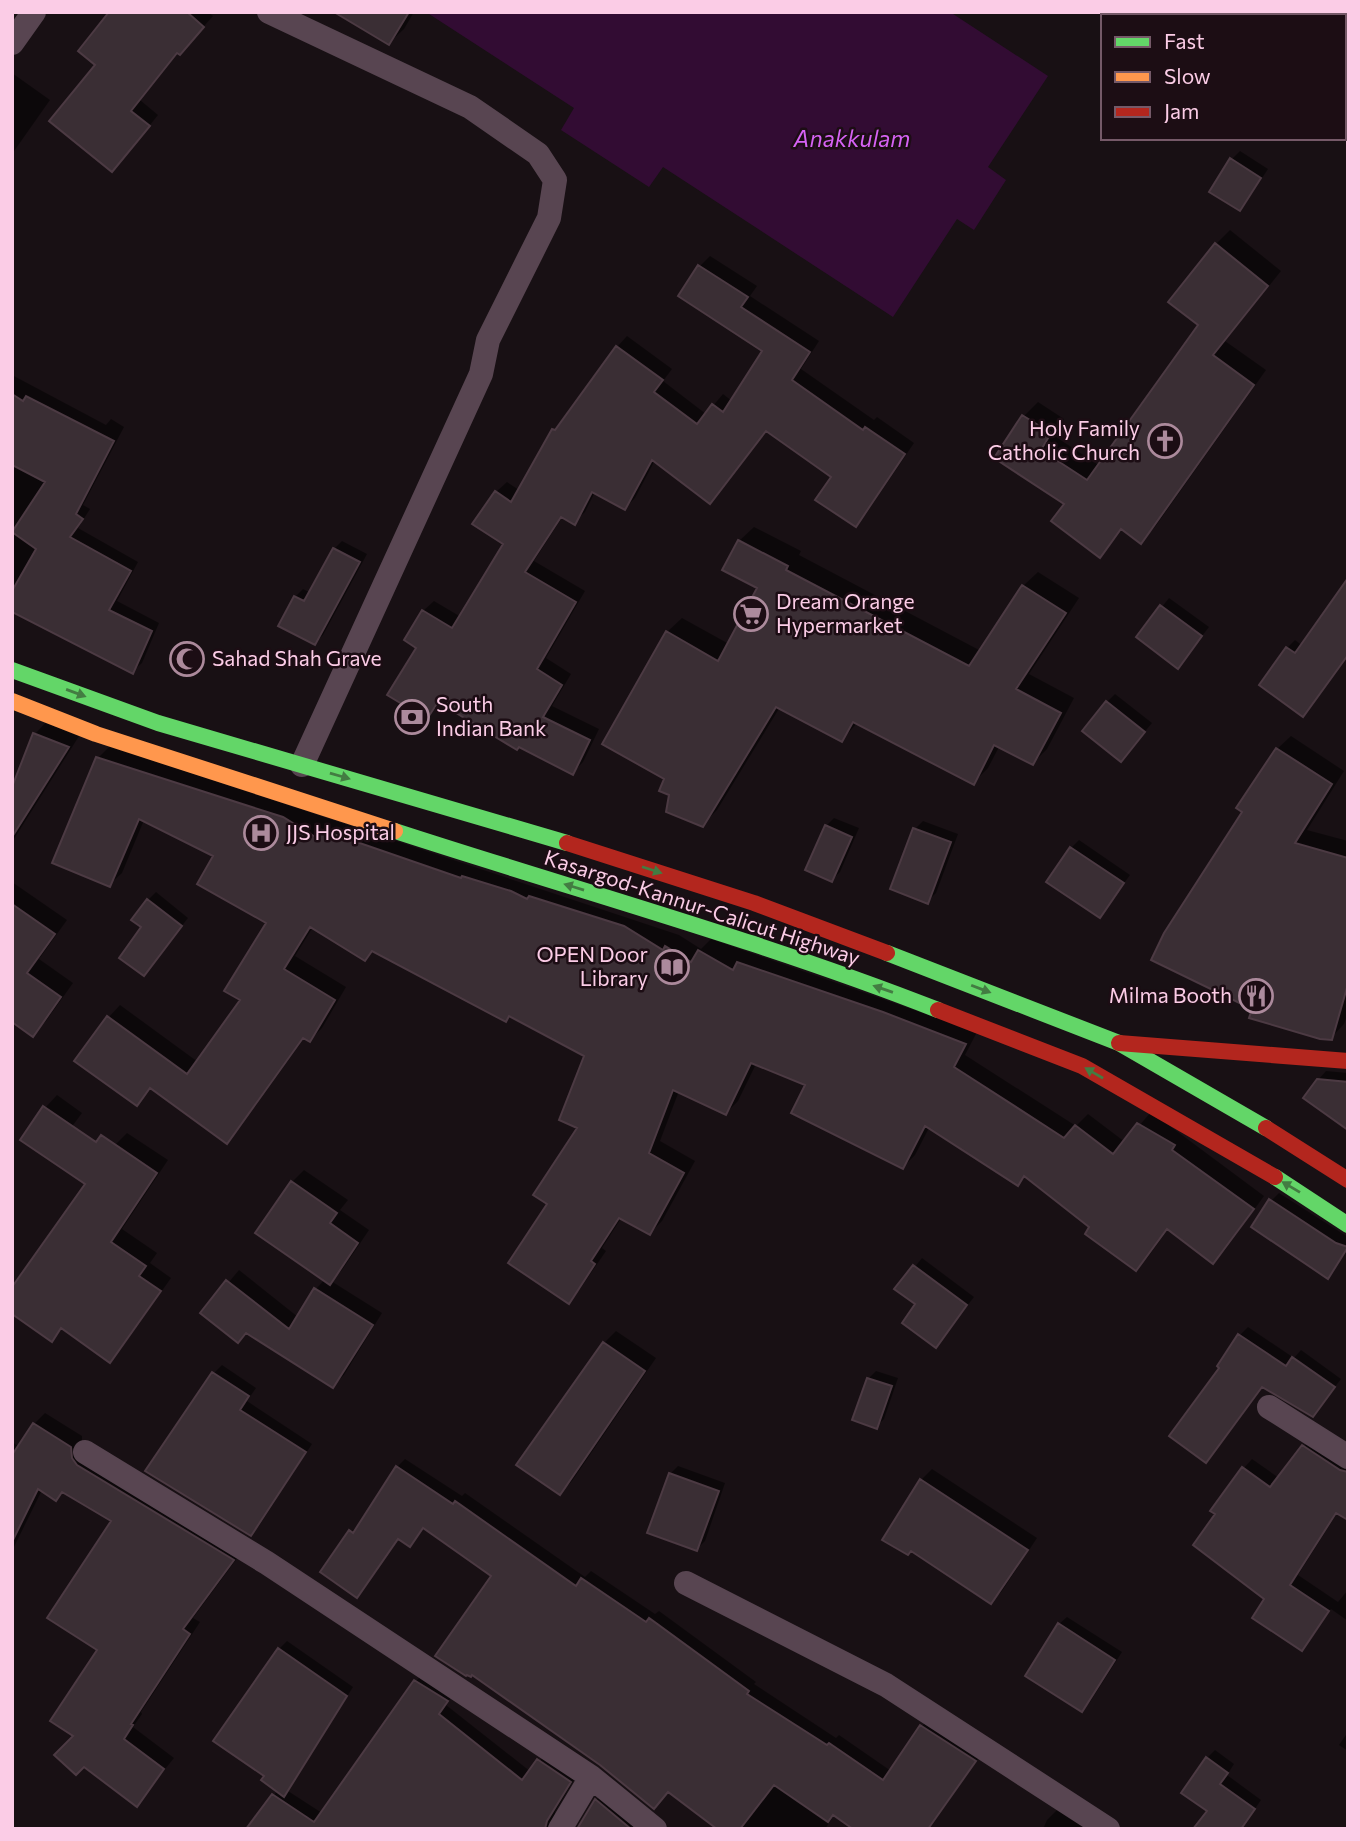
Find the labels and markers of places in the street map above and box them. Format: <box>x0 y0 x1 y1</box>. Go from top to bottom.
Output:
place label: Holy Family Catholic Church <box>988 415 1140 464</box>
church icon: Holy Family Catholic Church <box>1146 422 1184 460</box>
place label: Dream Orange Hypermarket <box>776 588 915 637</box>
supermarket icon: Dream Orange Hypermarket <box>732 595 770 633</box>
mosque icon: Sahad Shah Grave <box>168 640 206 678</box>
place label: Sahad Shah Grave <box>212 645 382 670</box>
place label: South Indian Bank <box>436 691 546 740</box>
bank icon: South Indian Bank <box>393 698 431 736</box>
hospital icon: JJS Hospital <box>242 814 280 852</box>
place label: JJS Hospital <box>286 819 395 844</box>
place label: OPEN Door Library <box>536 941 648 990</box>
library icon: OPEN Door Library <box>653 948 691 986</box>
restaurant icon: Milma Booth <box>1237 977 1275 1015</box>
place label: Milma Booth <box>1109 982 1232 1007</box>

